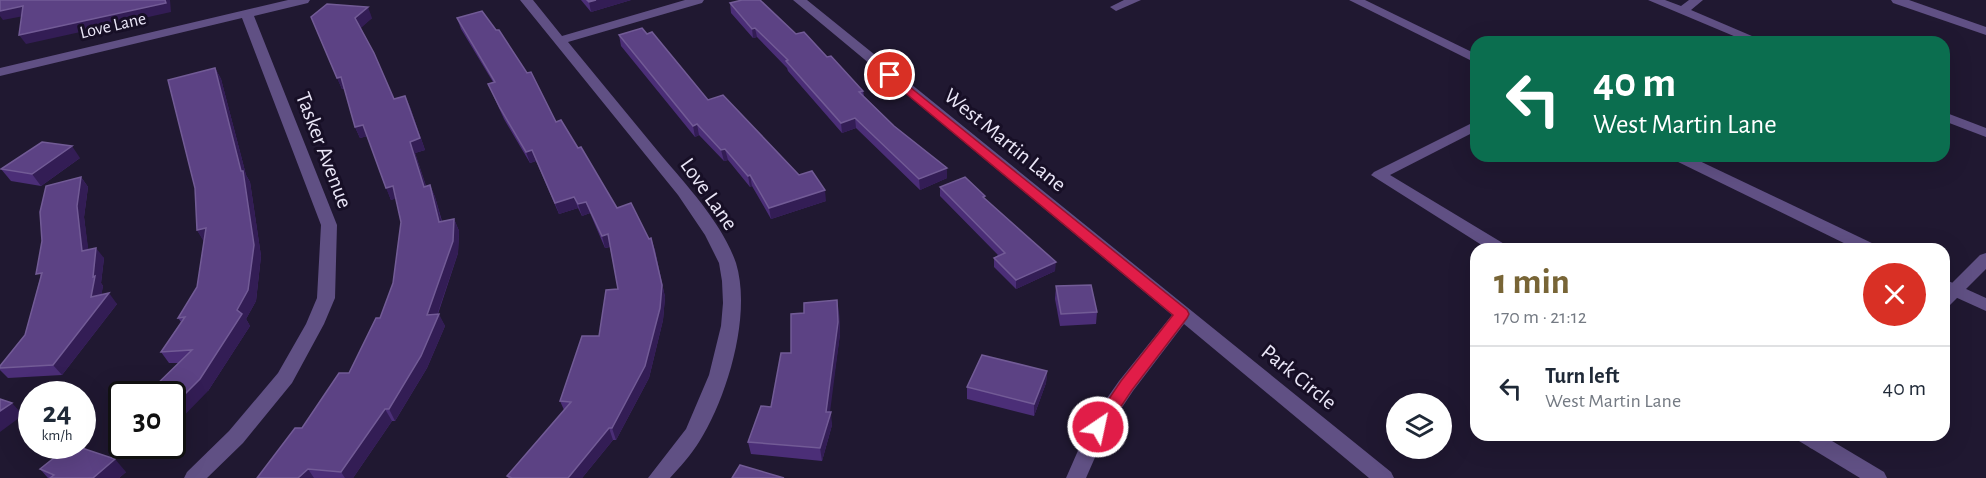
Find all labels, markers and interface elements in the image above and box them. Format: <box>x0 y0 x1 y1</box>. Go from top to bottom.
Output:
street label: Love Lane <box>78 10 148 42</box>
pin <box>864 49 915 100</box>
icon: arrive <box>873 58 906 91</box>
icon: left <box>1494 60 1572 138</box>
text: 40 m <box>1593 62 1676 104</box>
street label: West Martin Lane <box>940 84 1070 196</box>
street label: Tasker Avenue <box>292 89 356 211</box>
text: West Martin Lane <box>1593 111 1777 138</box>
street label: Love Lane <box>676 154 742 234</box>
button: close <box>1863 263 1926 326</box>
text: 1 min <box>1494 264 1570 300</box>
text: 170 m · 21:12 <box>1494 307 1587 327</box>
street label: Park Circle <box>1257 340 1341 414</box>
text: Turn left <box>1545 365 1619 387</box>
icon: left <box>1494 372 1527 405</box>
text: 40 m <box>1883 377 1926 399</box>
speed limit sign: 30 <box>108 381 186 459</box>
text: West Martin Lane <box>1545 391 1681 411</box>
map controls <box>1386 393 1452 459</box>
button: layers <box>1386 393 1452 459</box>
position arrow <box>1066 395 1130 459</box>
text: 24 <box>42 398 72 428</box>
text: km/h <box>42 428 72 443</box>

